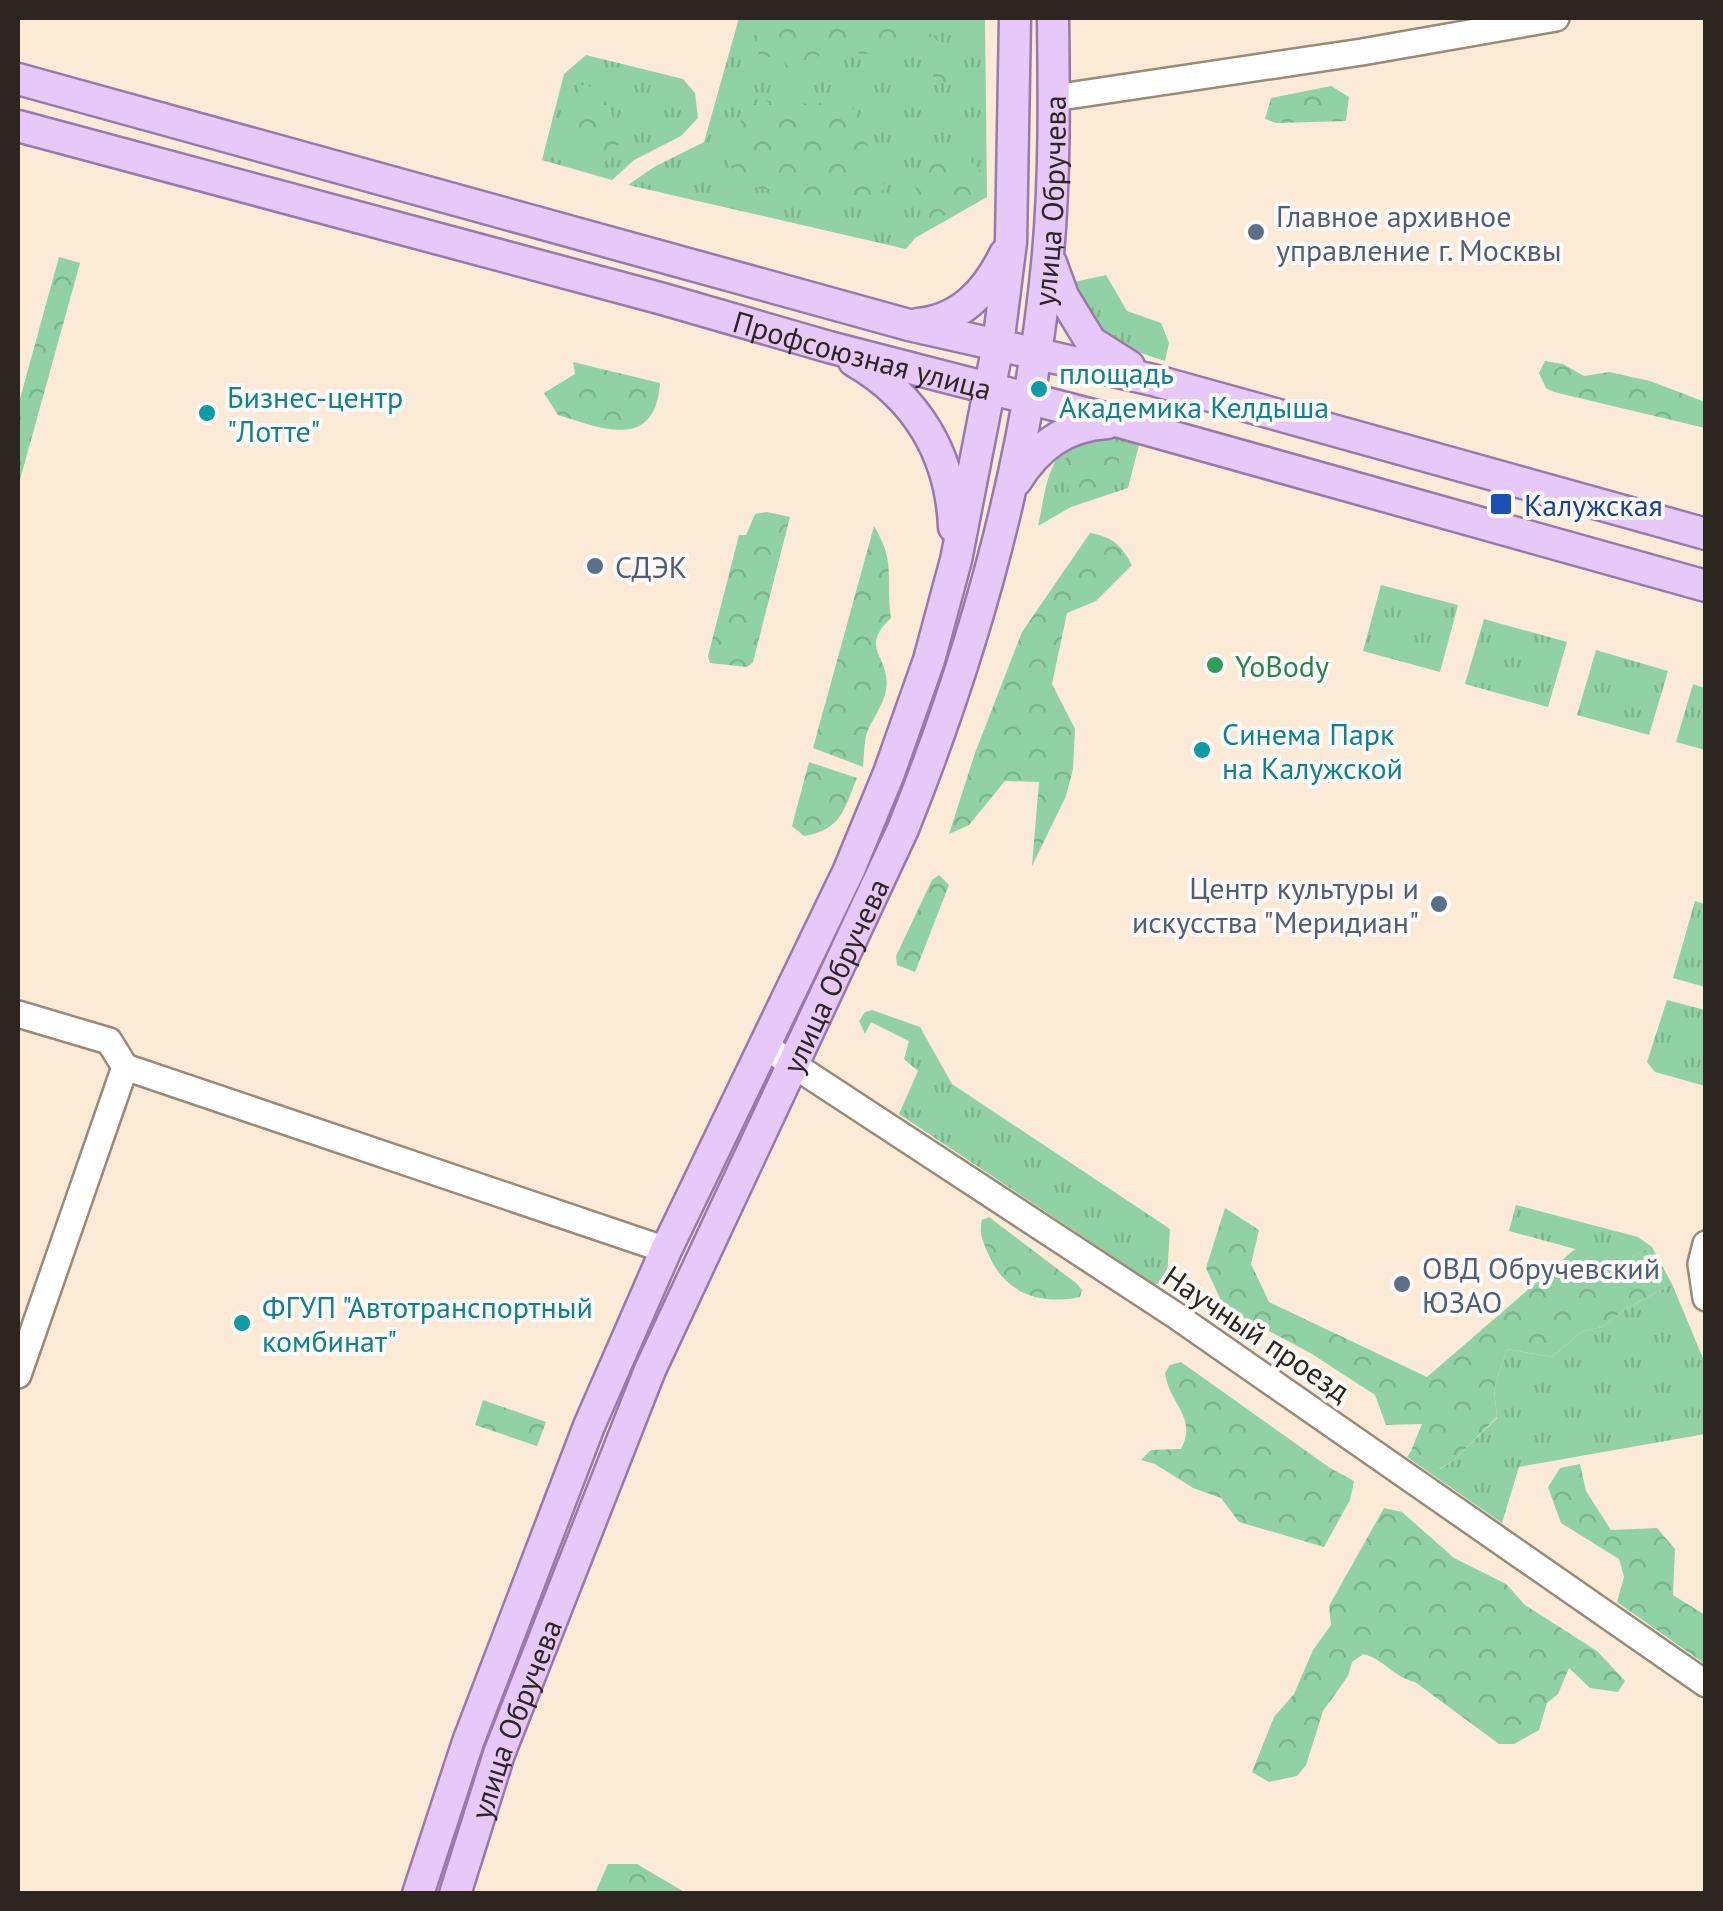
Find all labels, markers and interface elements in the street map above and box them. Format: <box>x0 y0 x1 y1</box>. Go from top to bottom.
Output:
street label: улица Обручева <box>1023 95 1073 308</box>
place label: Главное архивное управление г. Москвы <box>1276 196 1562 269</box>
marker: Главное архивное управление г. Москвы <box>1245 221 1267 243</box>
street label: Профсоюзная улица <box>729 301 996 408</box>
place label: площадь Академика Келдыша <box>1059 353 1329 426</box>
place label: Бизнес-центр "Лотте" <box>227 377 403 450</box>
marker: площадь Академика Келдыша <box>1028 378 1050 400</box>
marker: Бизнес-центр "Лотте" <box>196 402 218 424</box>
place label: Калужская <box>1524 485 1663 524</box>
marker: Калужская <box>1488 491 1514 517</box>
place label: СДЭК <box>615 547 687 586</box>
marker: СДЭК <box>584 555 606 577</box>
place label: YoBody <box>1235 646 1329 685</box>
marker: YoBody <box>1204 654 1226 676</box>
place label: Синема Парк на Калужской <box>1222 714 1403 787</box>
marker: Синема Парк на Калужской <box>1191 739 1213 761</box>
place label: Центр культуры и искусства "Меридиан" <box>1132 868 1419 941</box>
street label: улица Обручева <box>772 872 897 1079</box>
marker: Центр культуры и искусства "Меридиан" <box>1428 893 1450 915</box>
place label: ОВД Обручевский ЮЗАО <box>1422 1248 1660 1321</box>
street label: Научный проезд <box>1156 1256 1358 1410</box>
marker: ОВД Обручевский ЮЗАО <box>1391 1273 1413 1295</box>
place label: ФГУП "Автотранспортный комбинат" <box>262 1287 593 1360</box>
marker: ФГУП "Автотранспортный комбинат" <box>231 1312 253 1334</box>
street label: улица Обручева <box>460 1613 570 1824</box>

